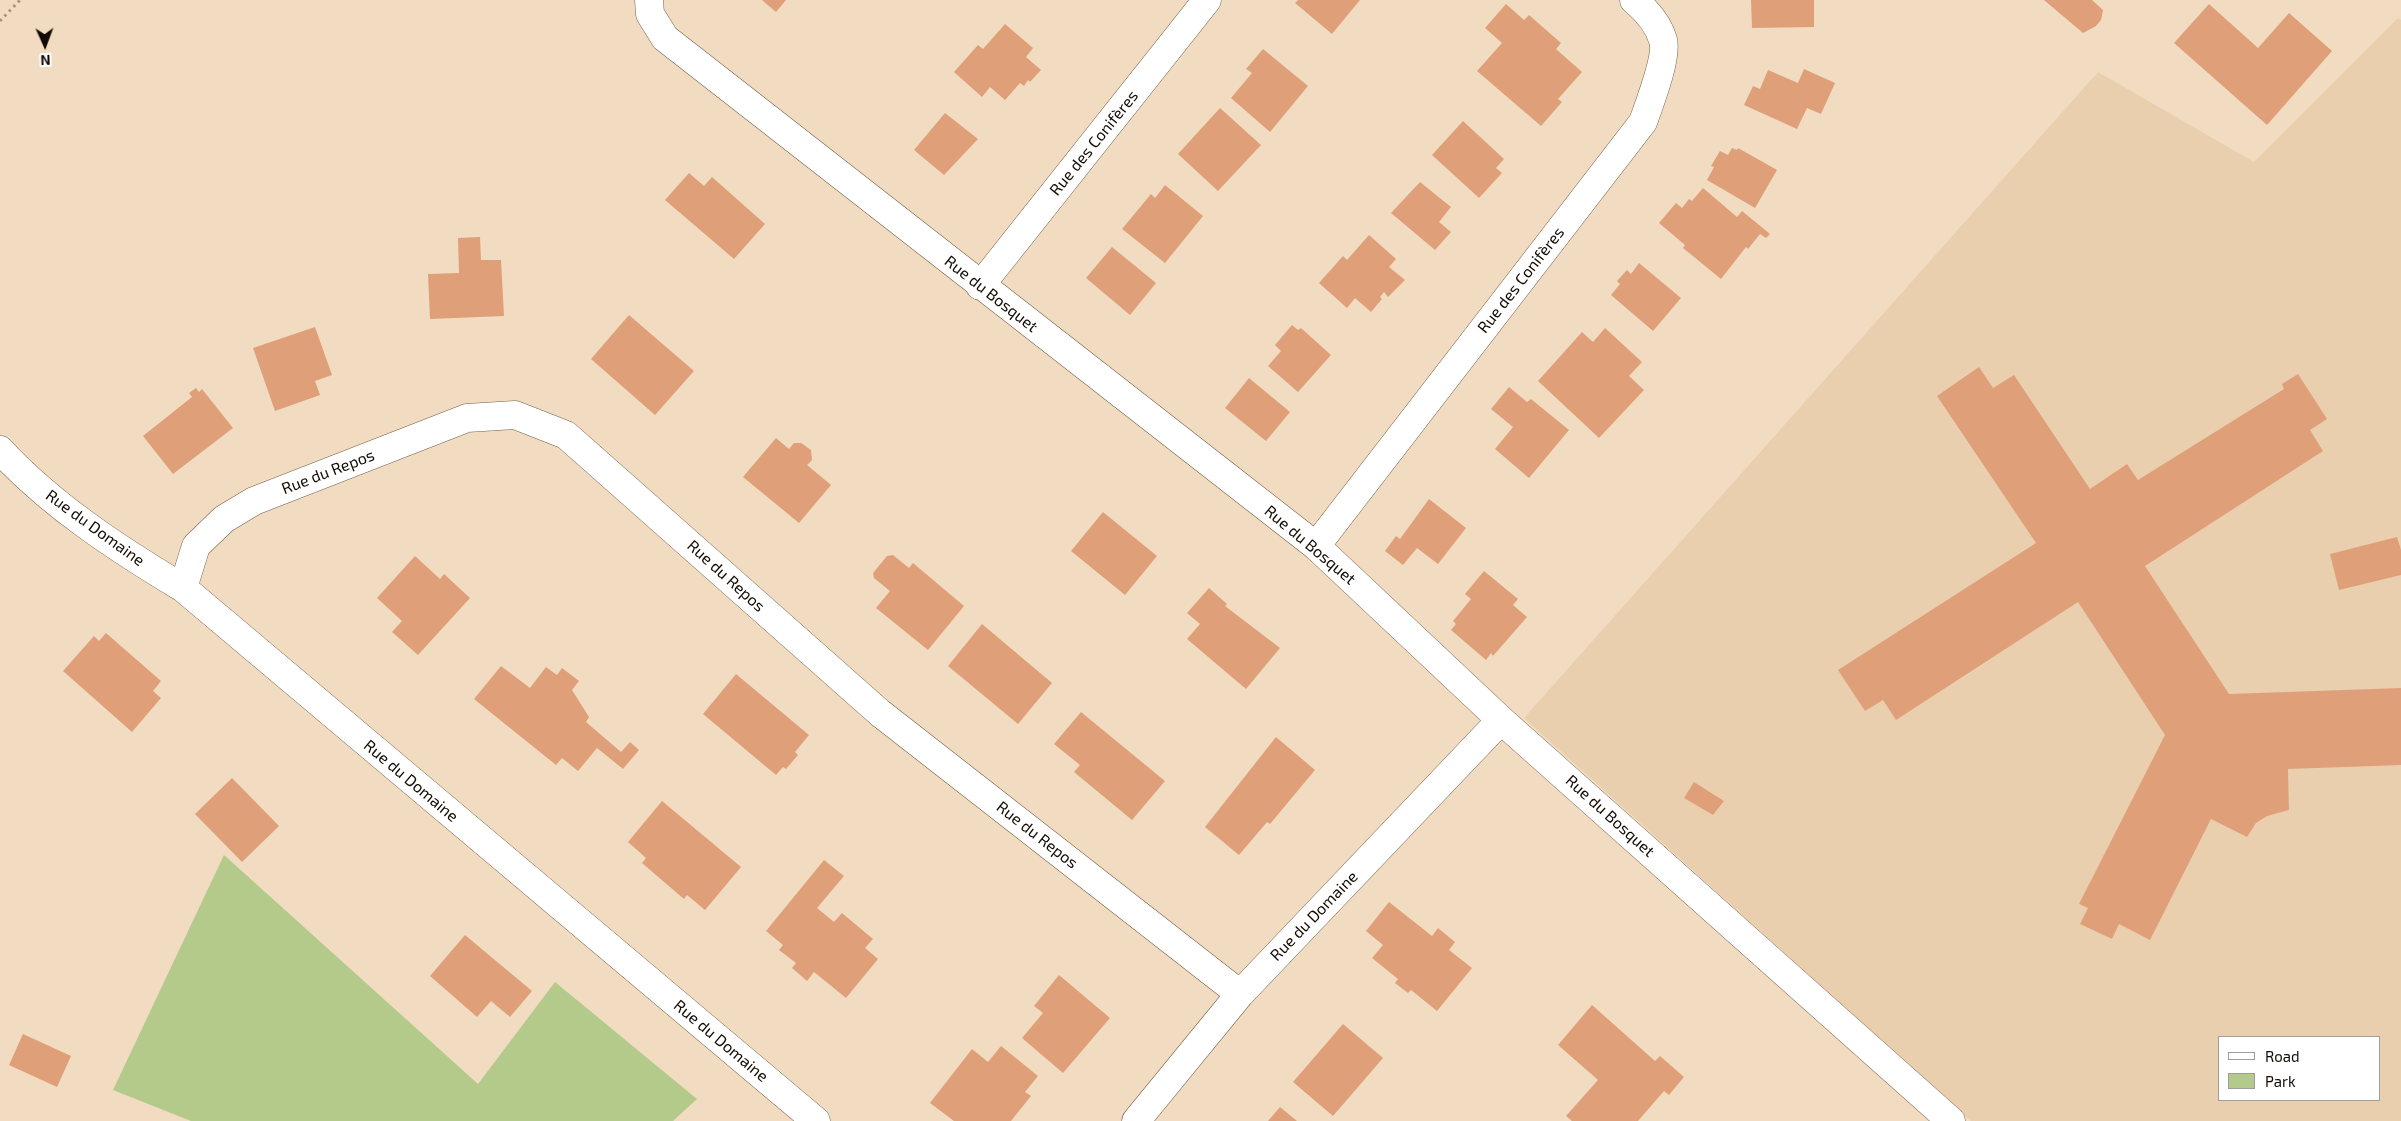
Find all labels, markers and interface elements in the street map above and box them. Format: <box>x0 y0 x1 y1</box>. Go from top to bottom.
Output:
north arrow <box>20 20 70 70</box>
text: N <box>40 52 51 69</box>
street label: Rue des Conifères <box>1046 87 1142 199</box>
street label: Rue des Conifères <box>1474 223 1568 337</box>
street label: Rue du Bosquet <box>941 252 1041 336</box>
street label: Rue du Repos <box>279 445 377 499</box>
street label: Rue du Domaine <box>42 486 148 570</box>
street label: Rue du Bosquet <box>1261 501 1359 589</box>
street label: Rue du Repos <box>683 536 769 616</box>
street label: Rue du Domaine <box>360 736 462 826</box>
street label: Rue du Bosquet <box>1562 771 1658 861</box>
street label: Rue du Repos <box>993 797 1081 873</box>
street label: Rue du Domaine <box>1266 867 1362 965</box>
street label: Rue du Domaine <box>670 996 772 1086</box>
legend <box>2218 1036 2381 1101</box>
text: Road <box>2265 1047 2300 1065</box>
text: Park <box>2265 1072 2296 1090</box>

